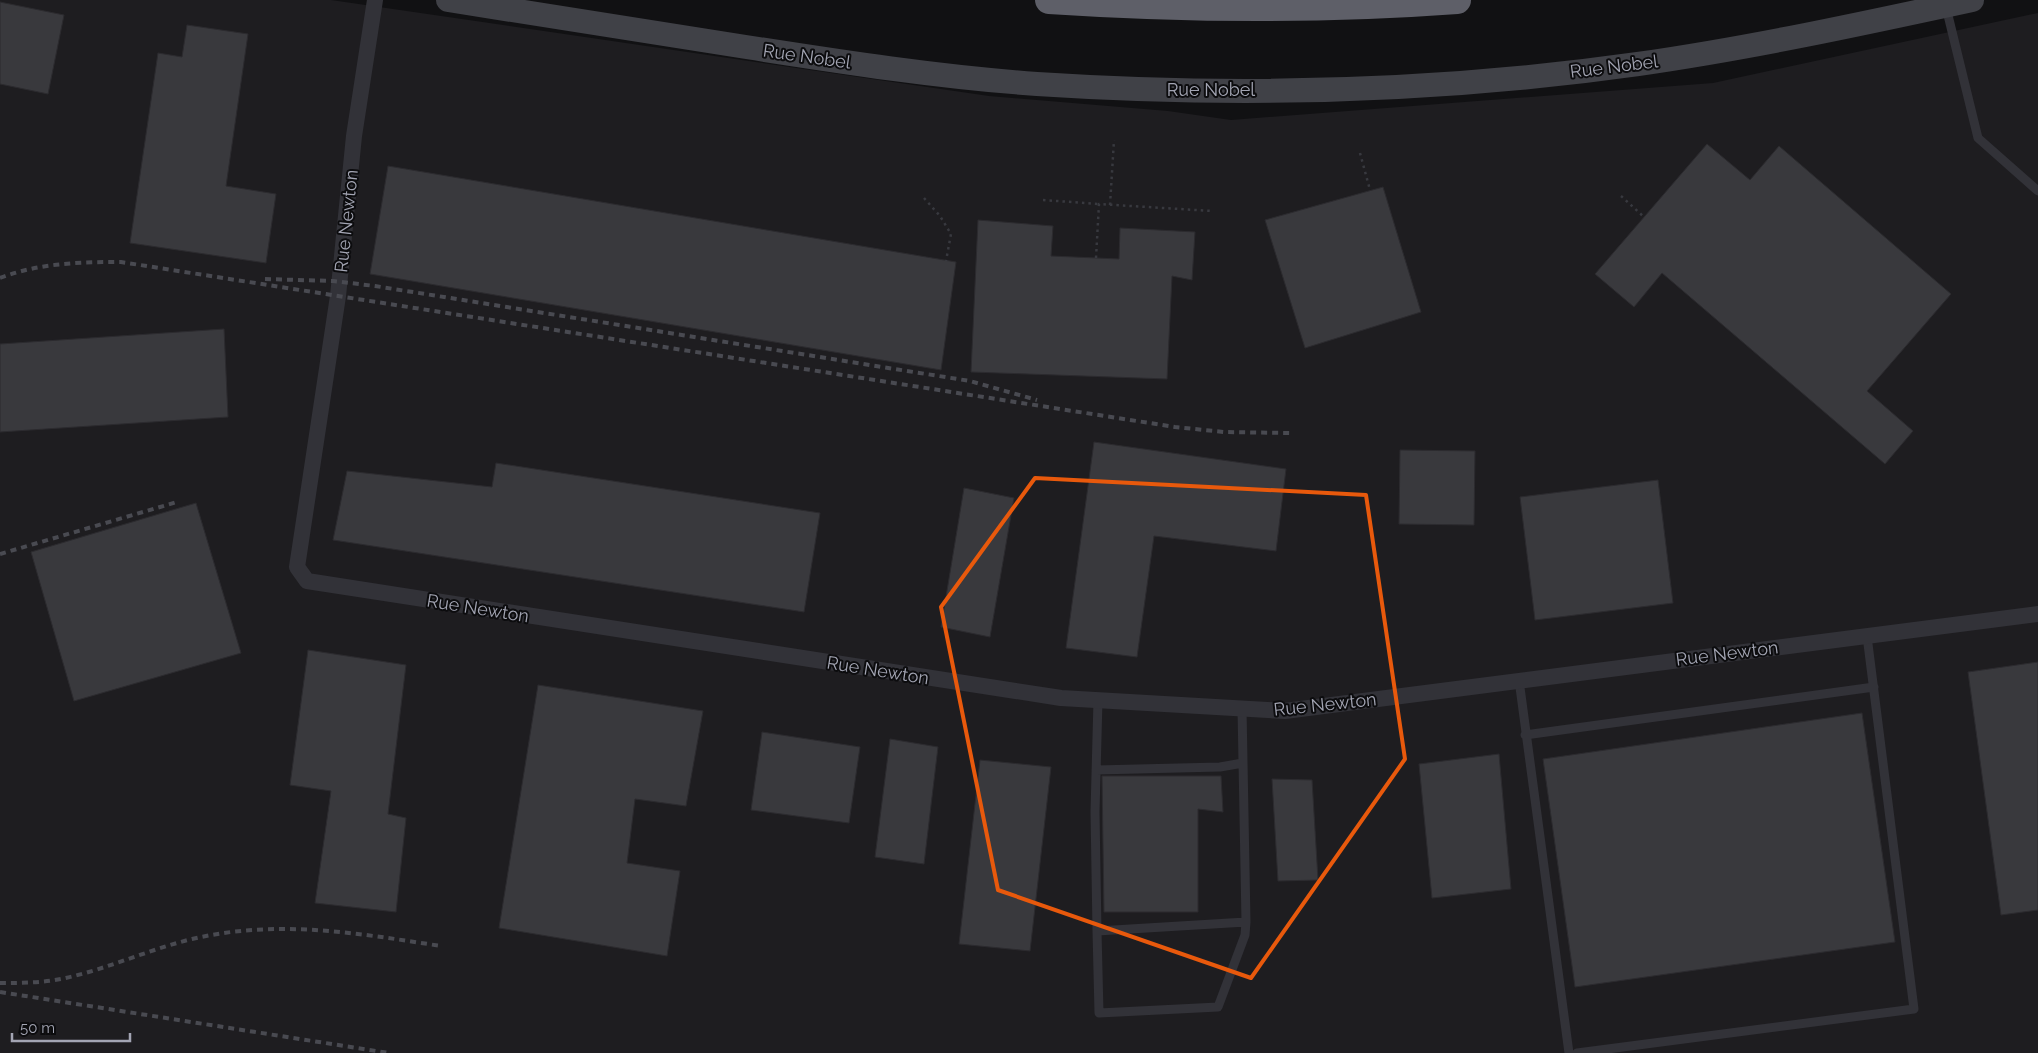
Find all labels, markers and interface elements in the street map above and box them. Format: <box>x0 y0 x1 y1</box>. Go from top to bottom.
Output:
street label: Rue Nobel <box>762 39 852 73</box>
street label: Rue Nobel <box>1569 50 1659 82</box>
street label: Rue Nobel <box>1167 79 1255 100</box>
street label: Rue Newton <box>330 169 362 273</box>
street label: Rue Newton <box>425 590 531 626</box>
street label: Rue Newton <box>1674 636 1780 670</box>
street label: Rue Newton <box>825 652 931 688</box>
street label: Rue Newton <box>1273 688 1377 720</box>
scale bar <box>12 1010 130 1042</box>
text: 50 m <box>20 1019 55 1037</box>

